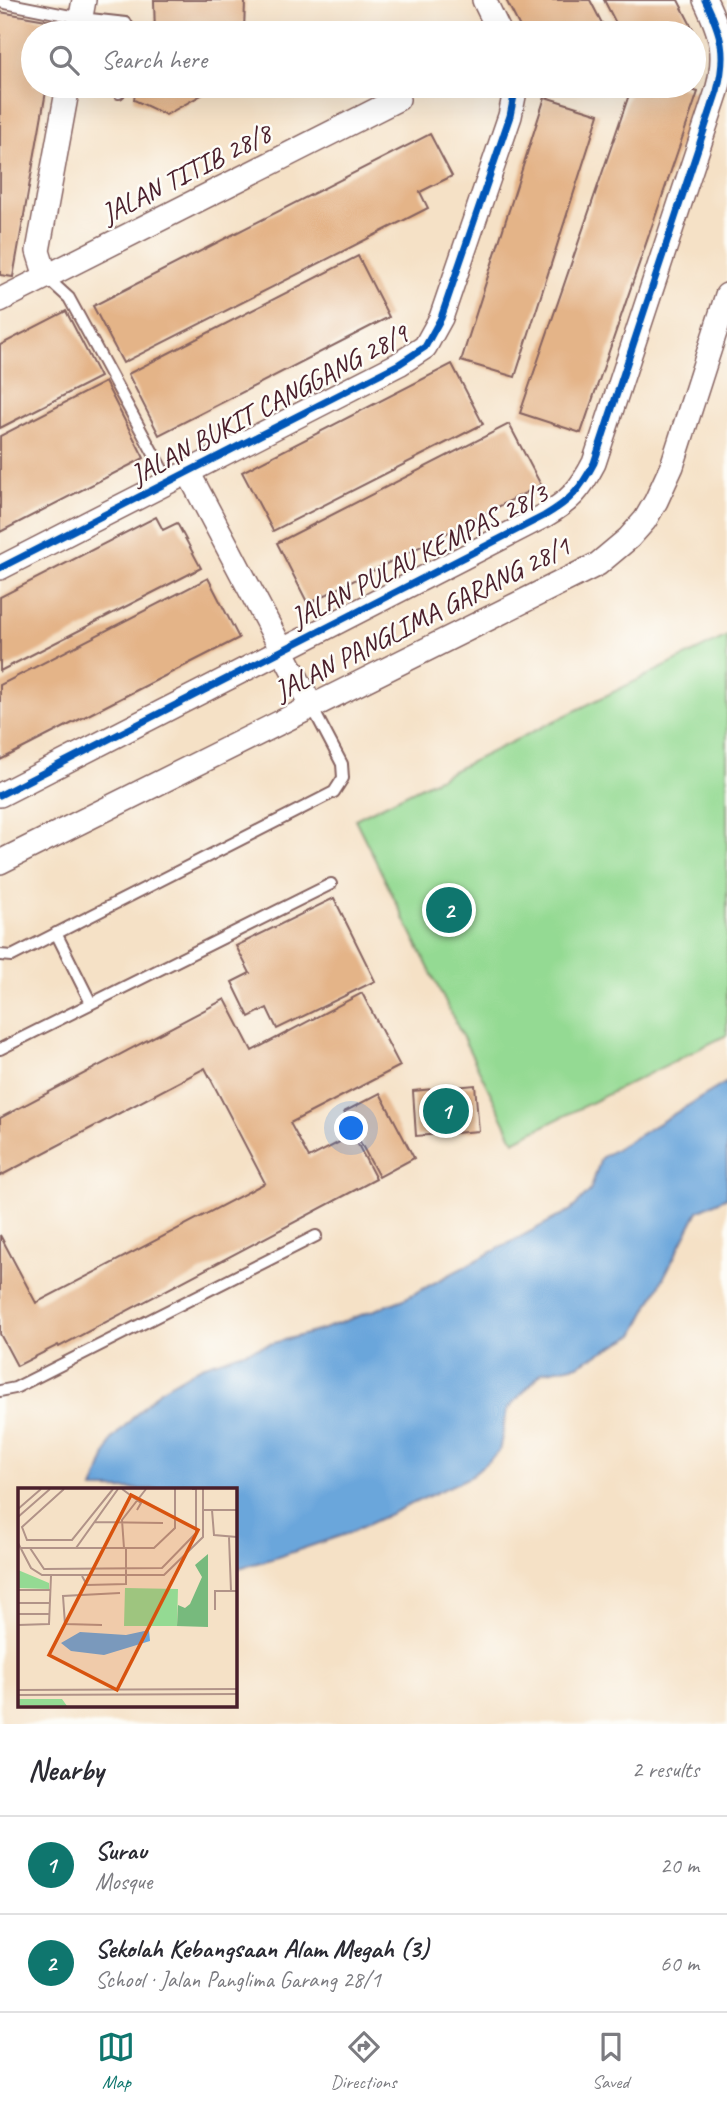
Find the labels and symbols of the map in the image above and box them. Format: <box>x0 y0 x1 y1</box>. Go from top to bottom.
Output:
street label: JALAN TITIB 28/8 <box>93 114 279 232</box>
street label: JALAN BUKIT CANGGANG 28/9 <box>122 315 416 493</box>
street label: JALAN PULAU KEMPAS 28/3 <box>283 474 555 636</box>
street label: JALAN PANGLIMA GARANG 28/1 <box>267 528 577 709</box>
pin: 2 <box>426 884 472 936</box>
pin: 1 <box>423 1085 469 1137</box>
your location <box>334 1111 368 1145</box>
inset map <box>18 1488 236 1706</box>

